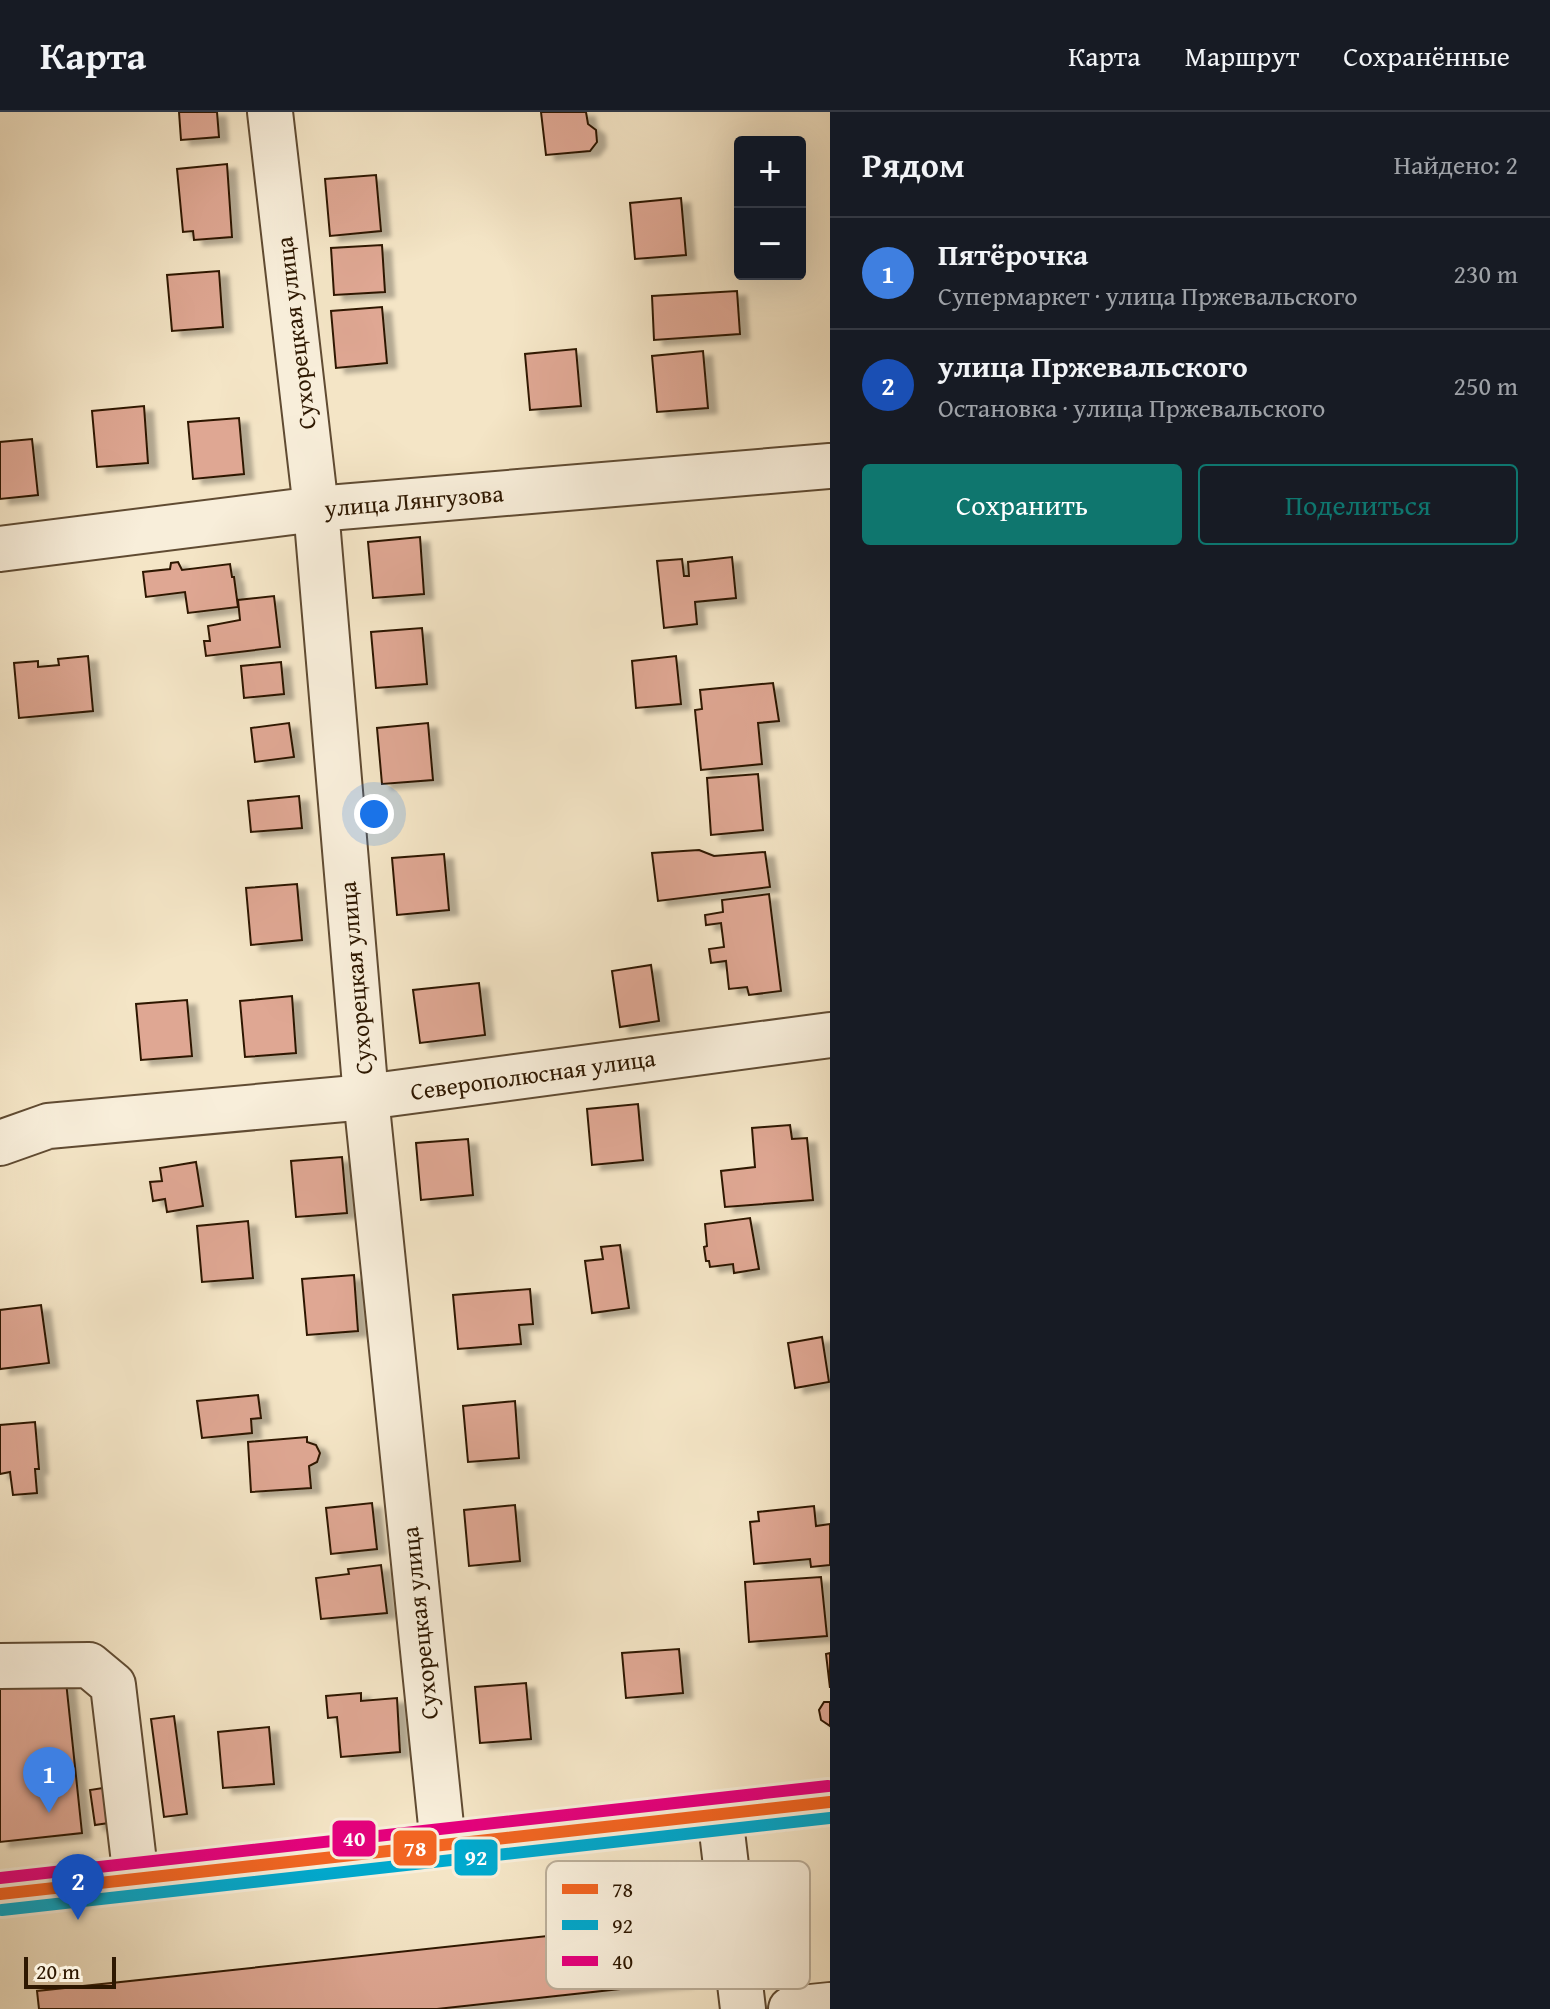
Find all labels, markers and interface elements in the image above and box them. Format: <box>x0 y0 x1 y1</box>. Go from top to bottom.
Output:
text: Карта <box>40 27 146 83</box>
text: Карта <box>1068 35 1141 76</box>
text: Маршрут <box>1185 35 1299 76</box>
text: Сохранённые <box>1343 35 1510 76</box>
map controls <box>734 136 806 280</box>
button: + <box>734 136 806 208</box>
text: Рядом <box>862 140 965 189</box>
text: Найдено: 2 <box>1394 145 1518 184</box>
button: − <box>734 208 806 280</box>
text: Пятёрочка <box>938 232 1088 276</box>
street label: Сухорецкая улица <box>266 234 325 431</box>
text: 1 <box>881 254 895 293</box>
text: 230 m <box>1453 254 1518 293</box>
text: Супермаркет · улица Пржевальского <box>938 276 1358 315</box>
text: улица Пржевальского <box>938 344 1248 388</box>
text: 2 <box>881 366 895 405</box>
text: 250 m <box>1453 366 1518 405</box>
text: Остановка · улица Пржевальского <box>938 388 1325 427</box>
button: Сохранить <box>862 464 1182 545</box>
button: Поделиться <box>1198 464 1518 545</box>
street label: улица Лянгузова <box>322 475 505 526</box>
your location <box>354 794 394 834</box>
street label: Сухорецкая улица <box>330 879 381 1076</box>
street label: Северополюсная улица <box>408 1040 658 1109</box>
street label: Сухорецкая улица <box>392 1524 447 1721</box>
pin: 1 <box>23 1747 75 1813</box>
line badge: 40 <box>331 1819 377 1858</box>
text: 40 <box>343 1822 365 1854</box>
line badge: 78 <box>392 1829 438 1867</box>
text: 78 <box>404 1832 426 1864</box>
line badge: 92 <box>453 1838 499 1877</box>
text: 92 <box>465 1841 487 1873</box>
pin: 2 <box>52 1854 104 1920</box>
legend <box>546 1861 810 1989</box>
text: 78 <box>612 1873 633 1905</box>
text: 92 <box>612 1909 633 1941</box>
text: 40 <box>612 1945 633 1977</box>
scale bar <box>24 1953 116 1989</box>
text: 20 m <box>36 1955 80 1987</box>

